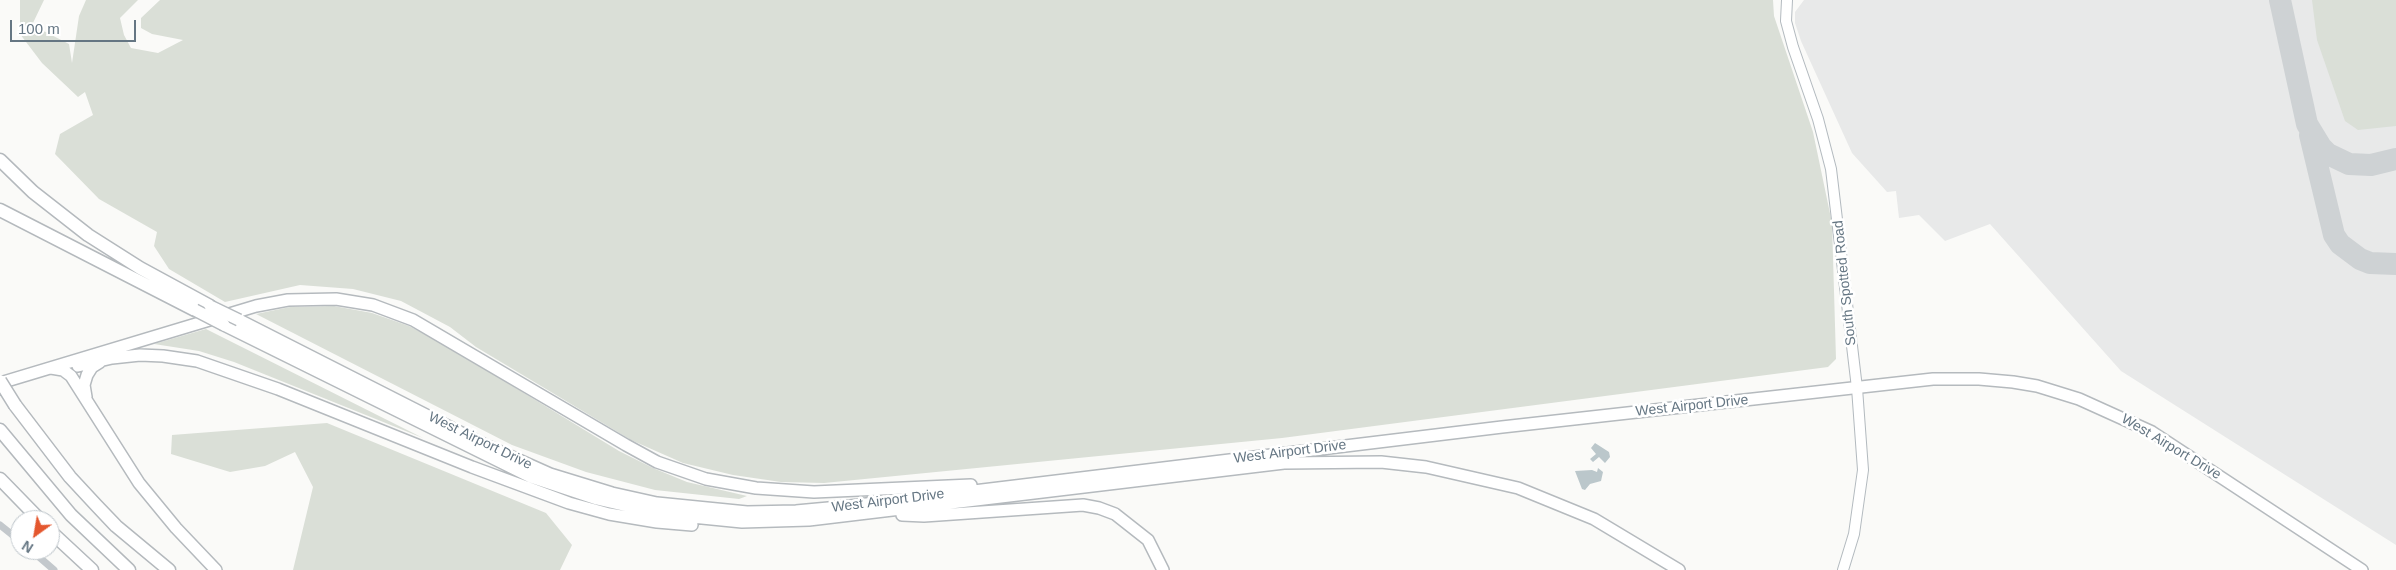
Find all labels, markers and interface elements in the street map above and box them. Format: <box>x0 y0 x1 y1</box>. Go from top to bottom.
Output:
scale bar <box>12 10 139 42</box>
text: 100 m <box>18 20 60 37</box>
street label: South Spotted Road <box>1830 219 1860 347</box>
street label: West Airport Drive <box>1635 392 1749 420</box>
street label: West Airport Drive <box>425 409 535 473</box>
street label: West Airport Drive <box>2118 411 2224 483</box>
street label: West Airport Drive <box>1233 437 1347 467</box>
street label: West Airport Drive <box>831 486 945 516</box>
north arrow <box>10 510 60 560</box>
text: N <box>19 537 36 556</box>

